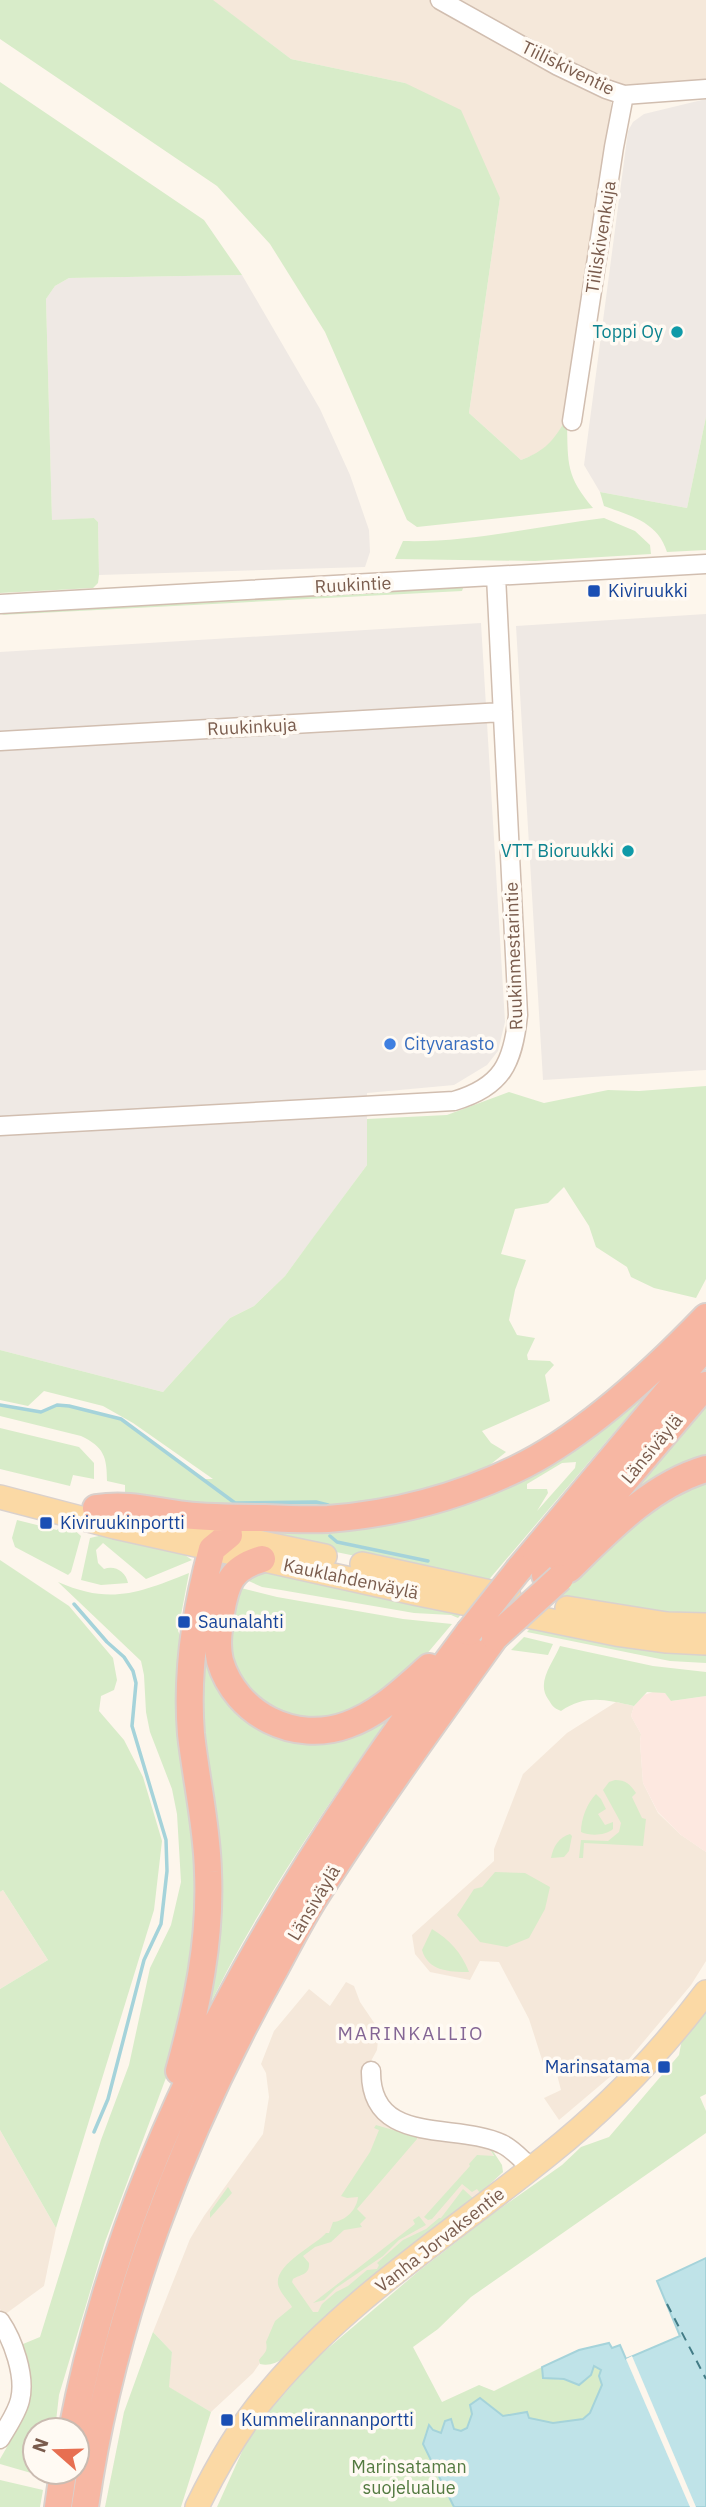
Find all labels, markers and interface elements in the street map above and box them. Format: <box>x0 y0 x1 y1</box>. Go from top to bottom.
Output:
street label: Tiiliskiventie <box>518 35 619 100</box>
street label: Tiiliskivenkuja <box>580 178 621 295</box>
place label: Toppi Oy <box>592 320 663 343</box>
marker: Toppi Oy <box>669 324 685 340</box>
street label: Ruukintie <box>314 571 392 598</box>
place label: Kiviruukki <box>608 579 688 602</box>
marker: Kiviruukki <box>586 583 602 599</box>
street label: Ruukinkuja <box>207 713 298 740</box>
place label: VTT Bioruukki <box>501 839 614 862</box>
marker: VTT Bioruukki <box>620 843 636 859</box>
street label: Ruukinmestarintie <box>499 881 528 1031</box>
place label: Cityvarasto <box>404 1032 494 1055</box>
marker: Cityvarasto <box>382 1036 398 1052</box>
street label: Länsiväylä <box>616 1409 688 1488</box>
place label: Kiviruukinportti <box>60 1511 185 1534</box>
marker: Kiviruukinportti <box>38 1515 54 1531</box>
street label: Kauklahdenväylä <box>282 1553 421 1604</box>
place label: Saunalahti <box>198 1610 284 1633</box>
marker: Saunalahti <box>176 1614 192 1630</box>
street label: Länsiväylä <box>282 1861 345 1945</box>
district label: MARINKALLIO <box>337 2021 485 2045</box>
place label: Marinsatama <box>545 2055 650 2078</box>
marker: Marinsatama <box>656 2059 672 2075</box>
street label: Vanha Jorvaksentie <box>371 2182 509 2297</box>
place label: Kummelirannanportti <box>241 2408 414 2431</box>
marker: Kummelirannanportti <box>219 2412 235 2428</box>
north arrow <box>21 2416 91 2486</box>
text: N <box>26 2435 54 2456</box>
park label: Marinsataman suojelualue <box>351 2455 467 2499</box>

